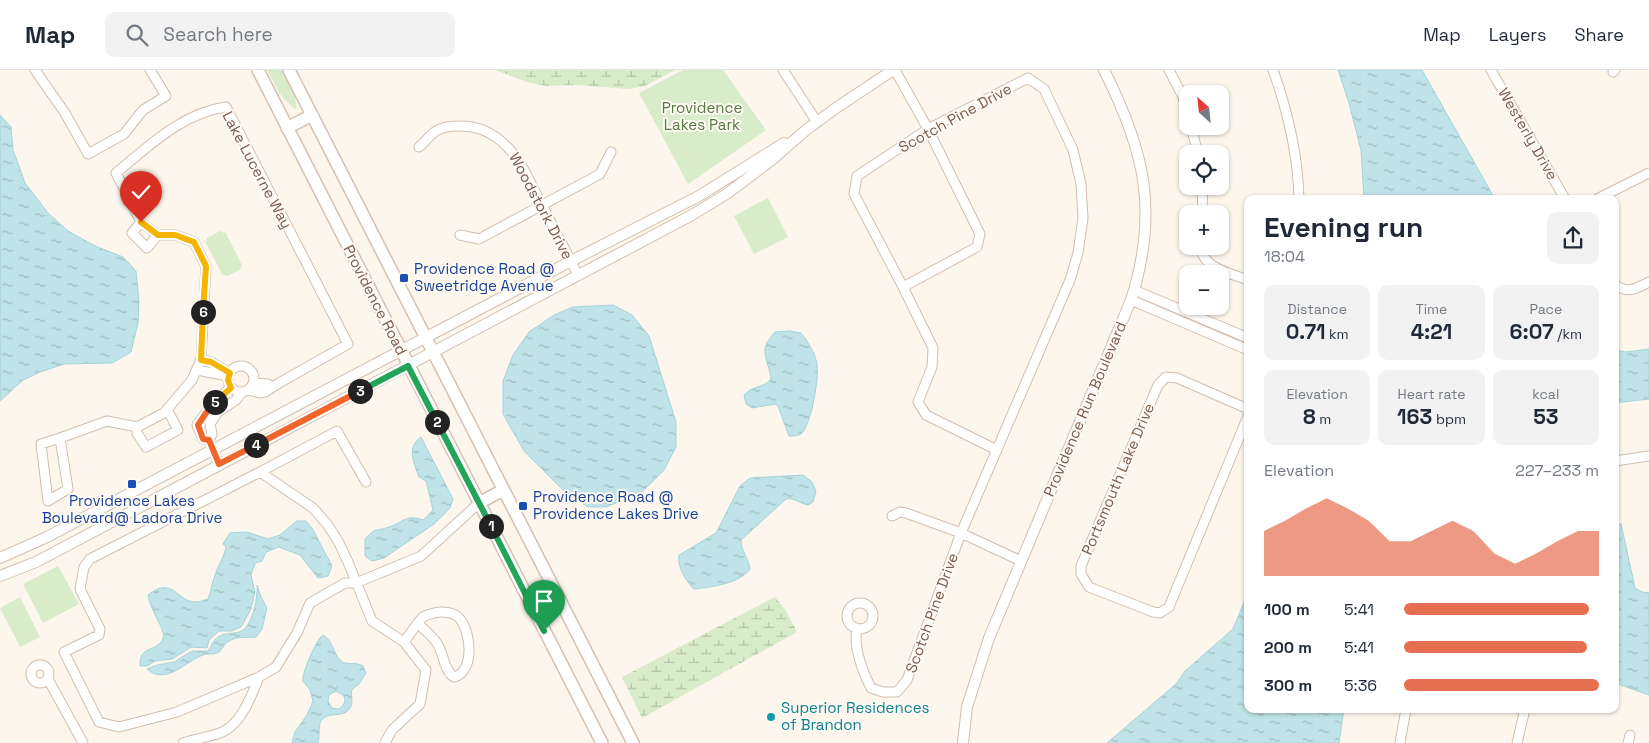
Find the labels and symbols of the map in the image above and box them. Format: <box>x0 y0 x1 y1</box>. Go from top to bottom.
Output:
street label: Scotch Pine Drive <box>895 79 1015 157</box>
street label: Westerly Drive <box>1494 84 1563 183</box>
north arrow <box>1179 85 1229 135</box>
park label: Providence Lakes Park <box>662 98 742 134</box>
street label: Lake Lucerne Way <box>218 108 296 232</box>
street label: Woodstork Drive <box>505 149 578 263</box>
pin <box>120 171 162 222</box>
street label: Providence Road <box>339 241 411 358</box>
place label: Providence Road @ Sweetridge Avenue <box>414 259 555 295</box>
marker: Providence Road @ Sweetridge Avenue <box>398 272 410 284</box>
pin: 6 <box>190 300 216 324</box>
street label: Providence Run Boulevard <box>1039 318 1130 499</box>
pin: 3 <box>348 378 372 404</box>
pin: 5 <box>202 390 228 414</box>
street label: Portsmouth Lake Drive <box>1077 400 1158 558</box>
pin: 2 <box>424 410 450 434</box>
pin: 4 <box>244 432 268 458</box>
marker: Providence Lakes Boulevard@ Ladora Drive <box>126 478 138 490</box>
place label: Providence Road @ Providence Lakes Drive <box>533 487 699 523</box>
place label: Providence Lakes Boulevard@ Ladora Drive <box>42 491 222 527</box>
marker: Providence Road @ Providence Lakes Drive <box>517 500 529 512</box>
pin: 1 <box>478 514 504 538</box>
street label: Scotch Pine Drive <box>901 550 962 675</box>
pin <box>523 580 565 631</box>
place label: Superior Residences of Brandon <box>781 698 930 734</box>
marker: Superior Residences of Brandon <box>765 711 777 723</box>

